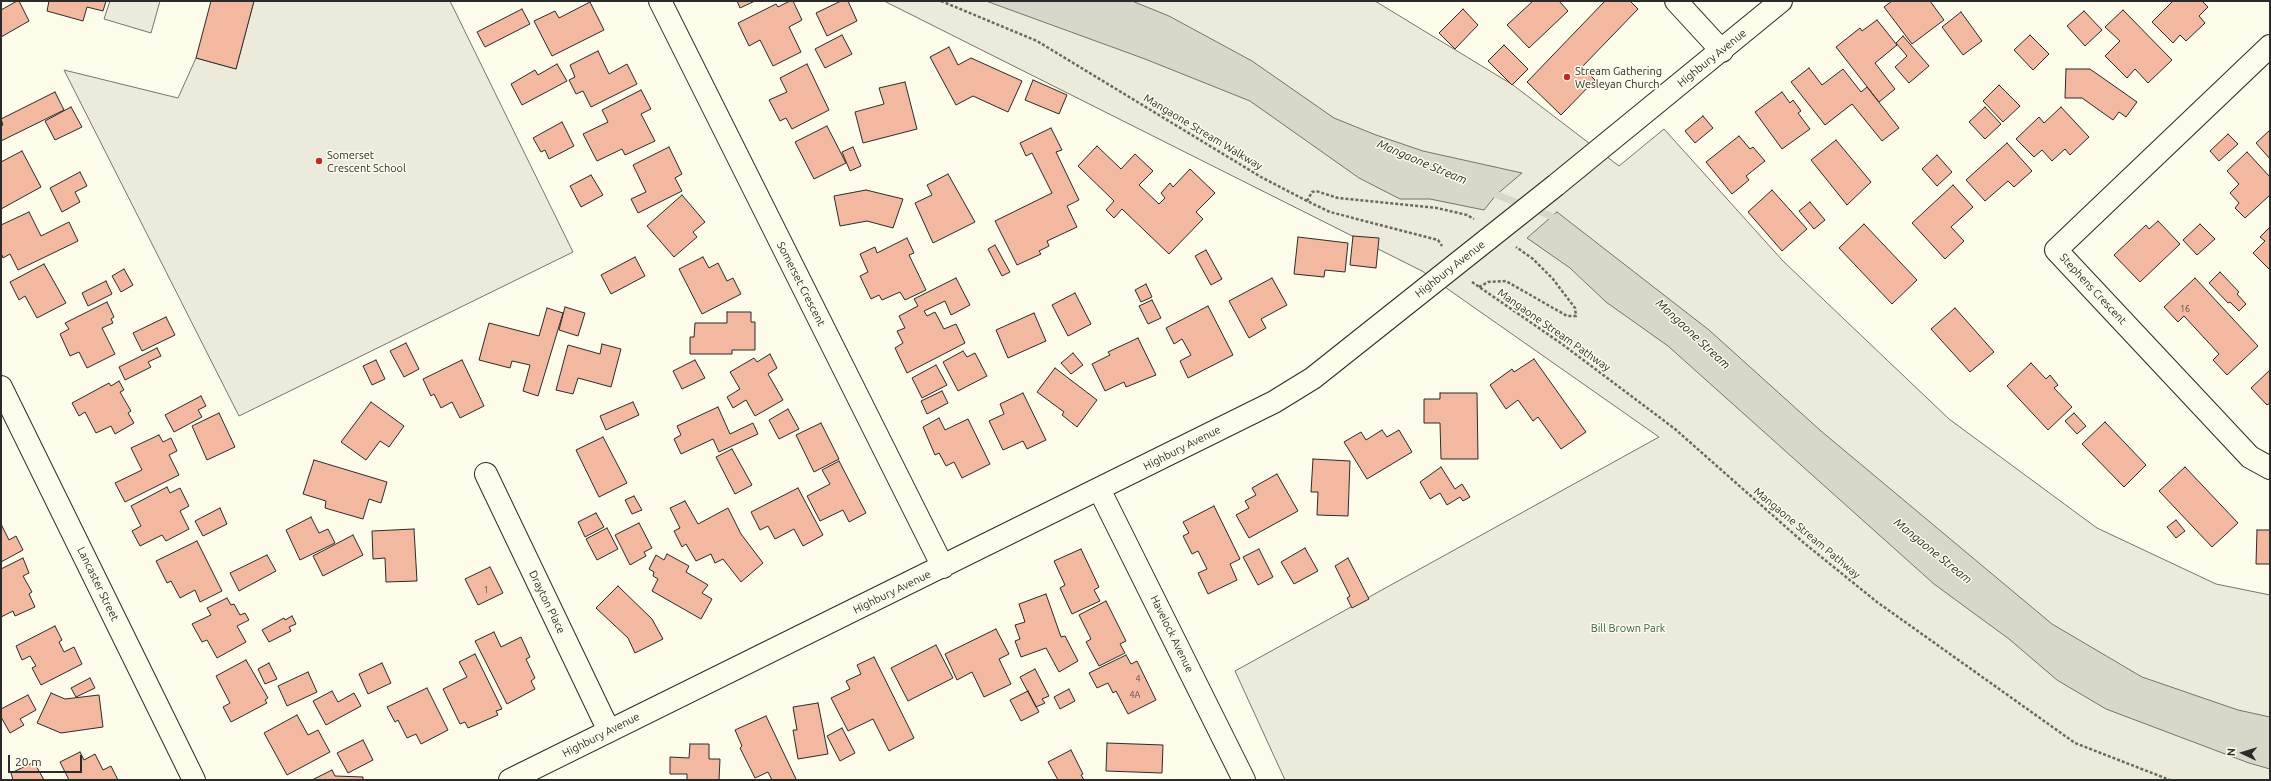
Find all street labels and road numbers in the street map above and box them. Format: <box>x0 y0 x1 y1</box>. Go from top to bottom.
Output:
street label: Highbury Avenue <box>1675 26 1749 90</box>
street label: Mangaone Stream Walkway <box>1141 91 1265 173</box>
street label: Highbury Avenue <box>1412 238 1488 300</box>
street label: Somerset Crescent <box>774 240 828 328</box>
street label: Stephens Crescent <box>2057 251 2129 327</box>
street label: Mangaone Stream Pathway <box>1495 286 1613 374</box>
street label: Highbury Avenue <box>1141 423 1223 473</box>
street label: Mangaone Stream Pathway <box>1751 485 1863 581</box>
street label: Lancaster Street <box>74 545 122 623</box>
street label: Highbury Avenue <box>851 567 933 617</box>
street label: Drayton Place <box>526 568 568 636</box>
street label: Havelock Avenue <box>1148 593 1196 675</box>
street label: Highbury Avenue <box>560 710 642 760</box>

